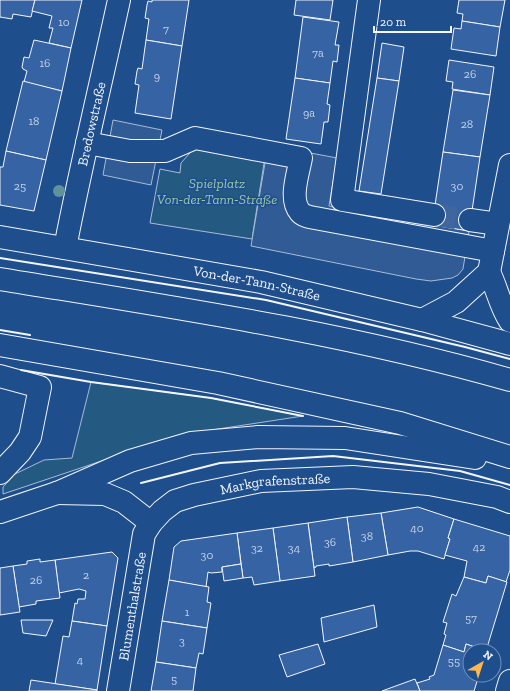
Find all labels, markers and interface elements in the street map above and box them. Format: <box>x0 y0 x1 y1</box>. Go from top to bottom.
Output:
scale bar <box>374 8 451 34</box>
house number: 10 <box>58 15 70 29</box>
text: 20 m <box>380 15 407 29</box>
house number: 7 <box>163 22 169 36</box>
house number: 7a <box>312 46 324 60</box>
house number: 16 <box>40 56 51 70</box>
house number: 26 <box>464 67 476 81</box>
house number: 9 <box>154 69 160 83</box>
street label: Bredowstraße <box>74 80 110 168</box>
house number: 9a <box>303 106 315 120</box>
house number: 18 <box>28 114 40 128</box>
house number: 28 <box>461 117 473 131</box>
park label: Spielplatz Von-der-Tann-Straße <box>157 175 277 208</box>
house number: 25 <box>14 179 26 193</box>
house number: 30 <box>451 179 463 193</box>
street label: Von-der-Tann-Straße <box>191 262 322 305</box>
street label: Markgrafenstraße <box>219 470 331 498</box>
house number: 40 <box>410 521 424 535</box>
house number: 38 <box>361 529 373 543</box>
house number: 36 <box>324 535 336 549</box>
house number: 42 <box>473 540 485 554</box>
house number: 32 <box>251 541 263 555</box>
house number: 34 <box>288 541 301 555</box>
house number: 30 <box>201 548 213 562</box>
street label: Blumenthalstraße <box>115 550 150 662</box>
house number: 2 <box>83 568 89 582</box>
house number: 26 <box>30 573 42 587</box>
house number: 1 <box>185 605 190 619</box>
house number: 57 <box>465 611 477 625</box>
house number: 3 <box>179 634 185 648</box>
north arrow <box>462 643 502 683</box>
text: N <box>481 648 496 664</box>
house number: 4 <box>77 653 84 667</box>
house number: 55 <box>448 654 460 668</box>
house number: 5 <box>171 672 177 686</box>

